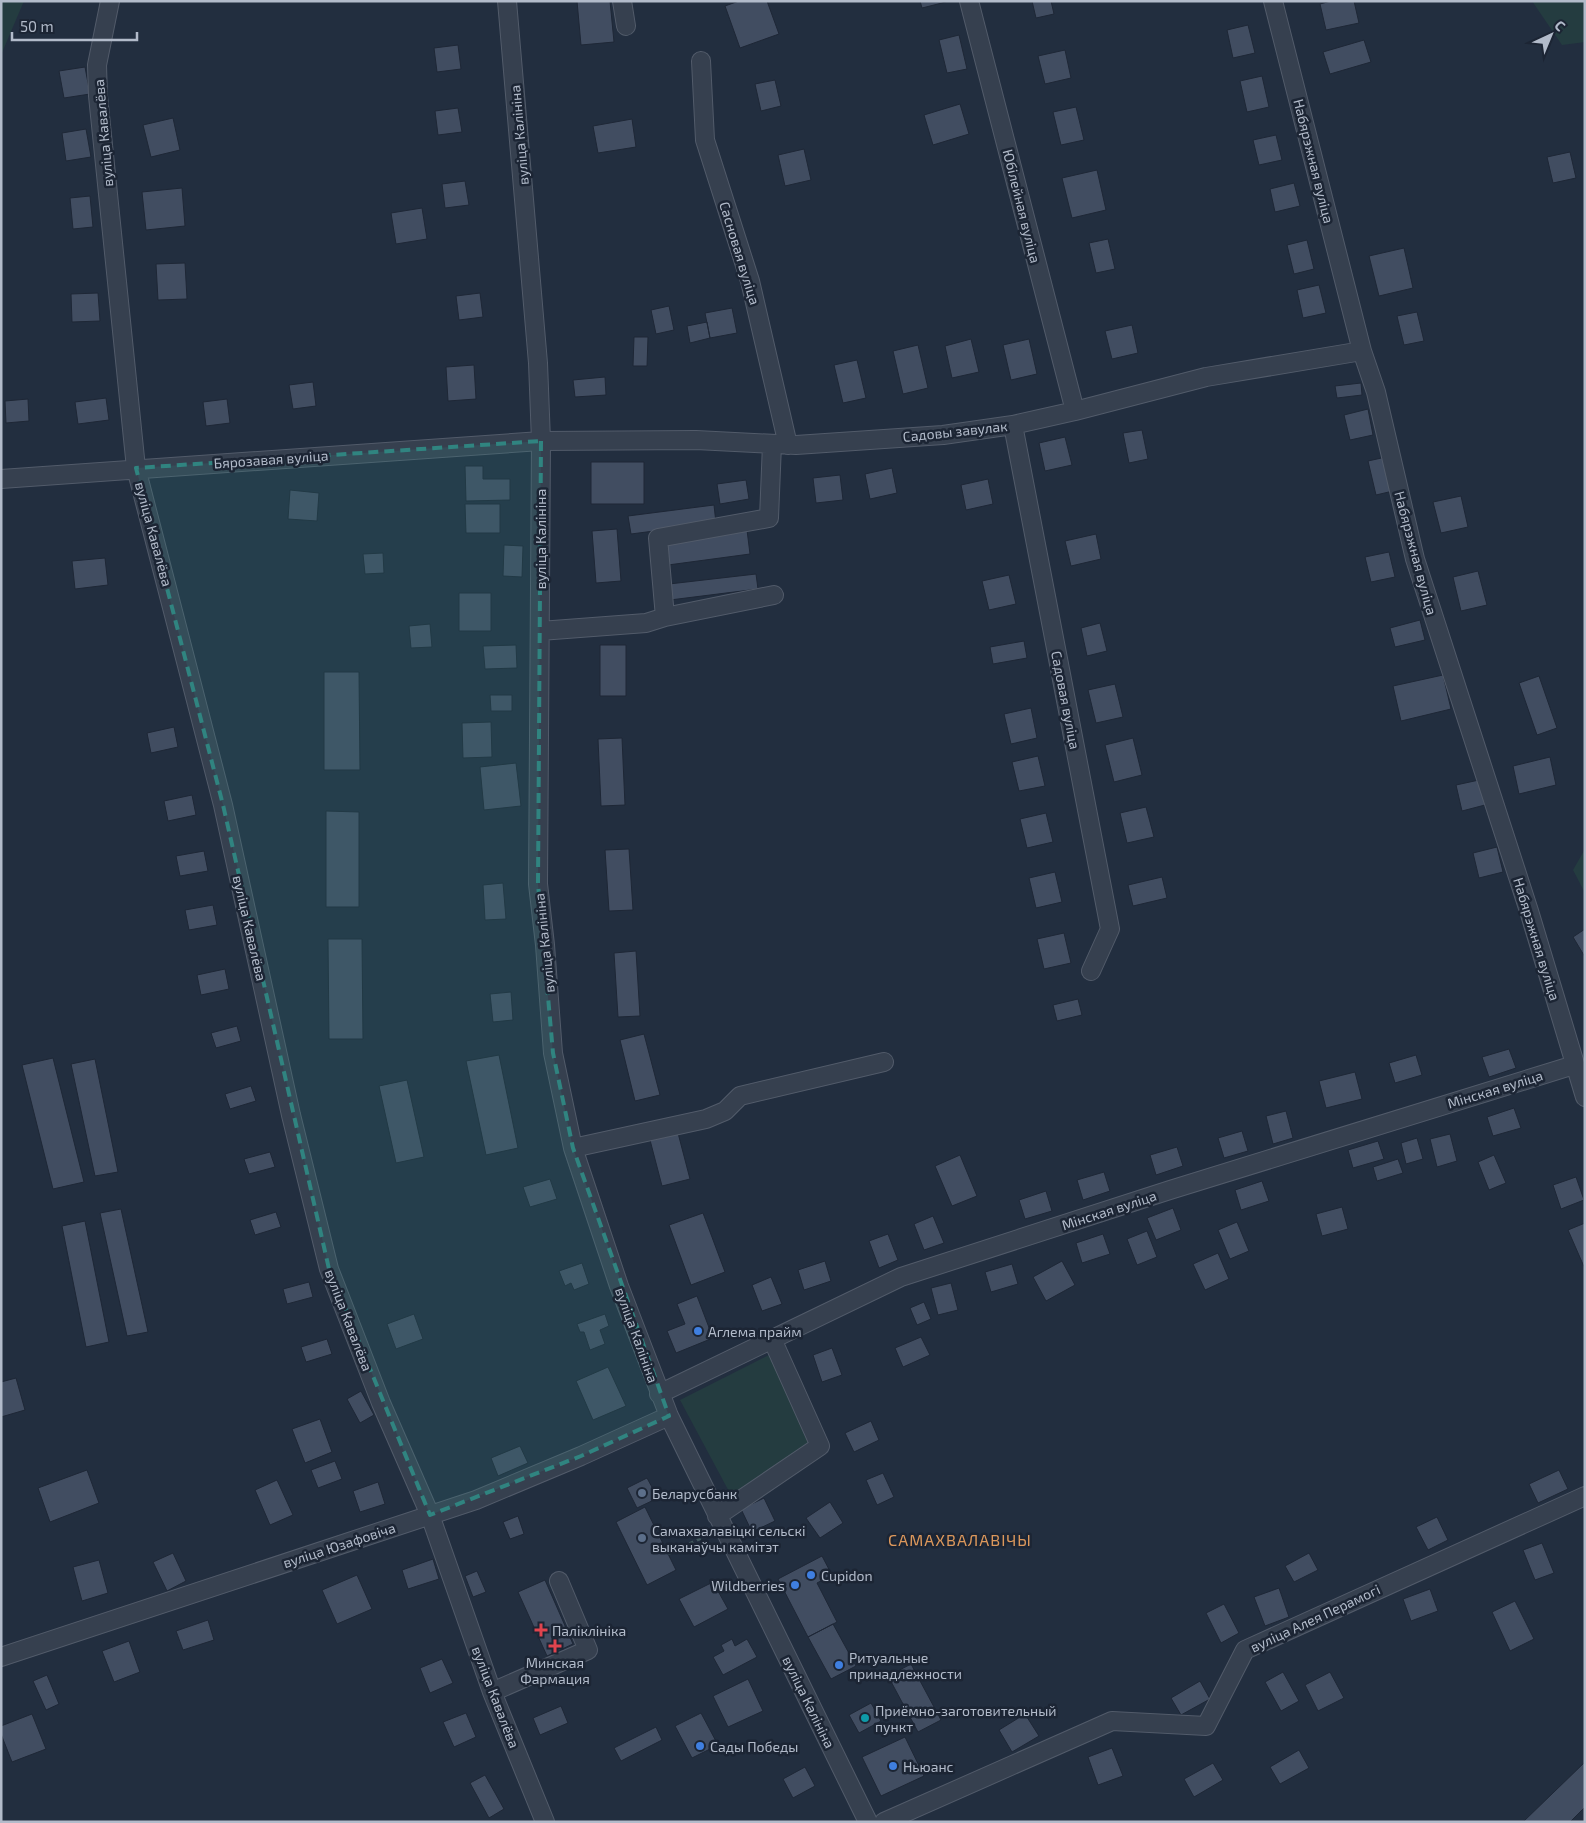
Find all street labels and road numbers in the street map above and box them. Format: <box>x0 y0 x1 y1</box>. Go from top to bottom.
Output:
street label: вуліца Кавалёва <box>90 79 116 187</box>
street label: вуліца Калініна <box>506 84 532 186</box>
street label: Набярэжная вуліца <box>1290 97 1338 225</box>
street label: Юбілейная вуліца <box>1000 147 1044 265</box>
street label: Сасновая вуліца <box>716 199 764 307</box>
street label: Садовы завулак <box>902 417 1009 445</box>
street label: Бярозавая вуліца <box>213 447 329 471</box>
street label: вуліца Кавалёва <box>132 480 176 588</box>
street label: вуліца Калініна <box>532 489 549 589</box>
street label: Набярэжная вуліца <box>1391 489 1441 617</box>
street label: Садовая вуліца <box>1048 649 1084 751</box>
street label: вуліца Кавалёва <box>230 874 270 982</box>
street label: Набярэжная вуліца <box>1510 875 1564 1003</box>
street label: вуліца Калініна <box>530 892 558 994</box>
street label: Мінская вуліца <box>1445 1066 1545 1112</box>
street label: Мінская вуліца <box>1059 1187 1159 1233</box>
street label: вуліца Кавалёва <box>322 1267 376 1373</box>
street label: вуліца Калініна <box>612 1285 662 1385</box>
street label: вуліца Юзафовіча <box>281 1519 397 1571</box>
street label: вуліца Алея Перамогі <box>1247 1580 1383 1656</box>
street label: вуліца Кавалёва <box>469 1644 523 1750</box>
street label: вуліца Калініна <box>779 1653 839 1751</box>

